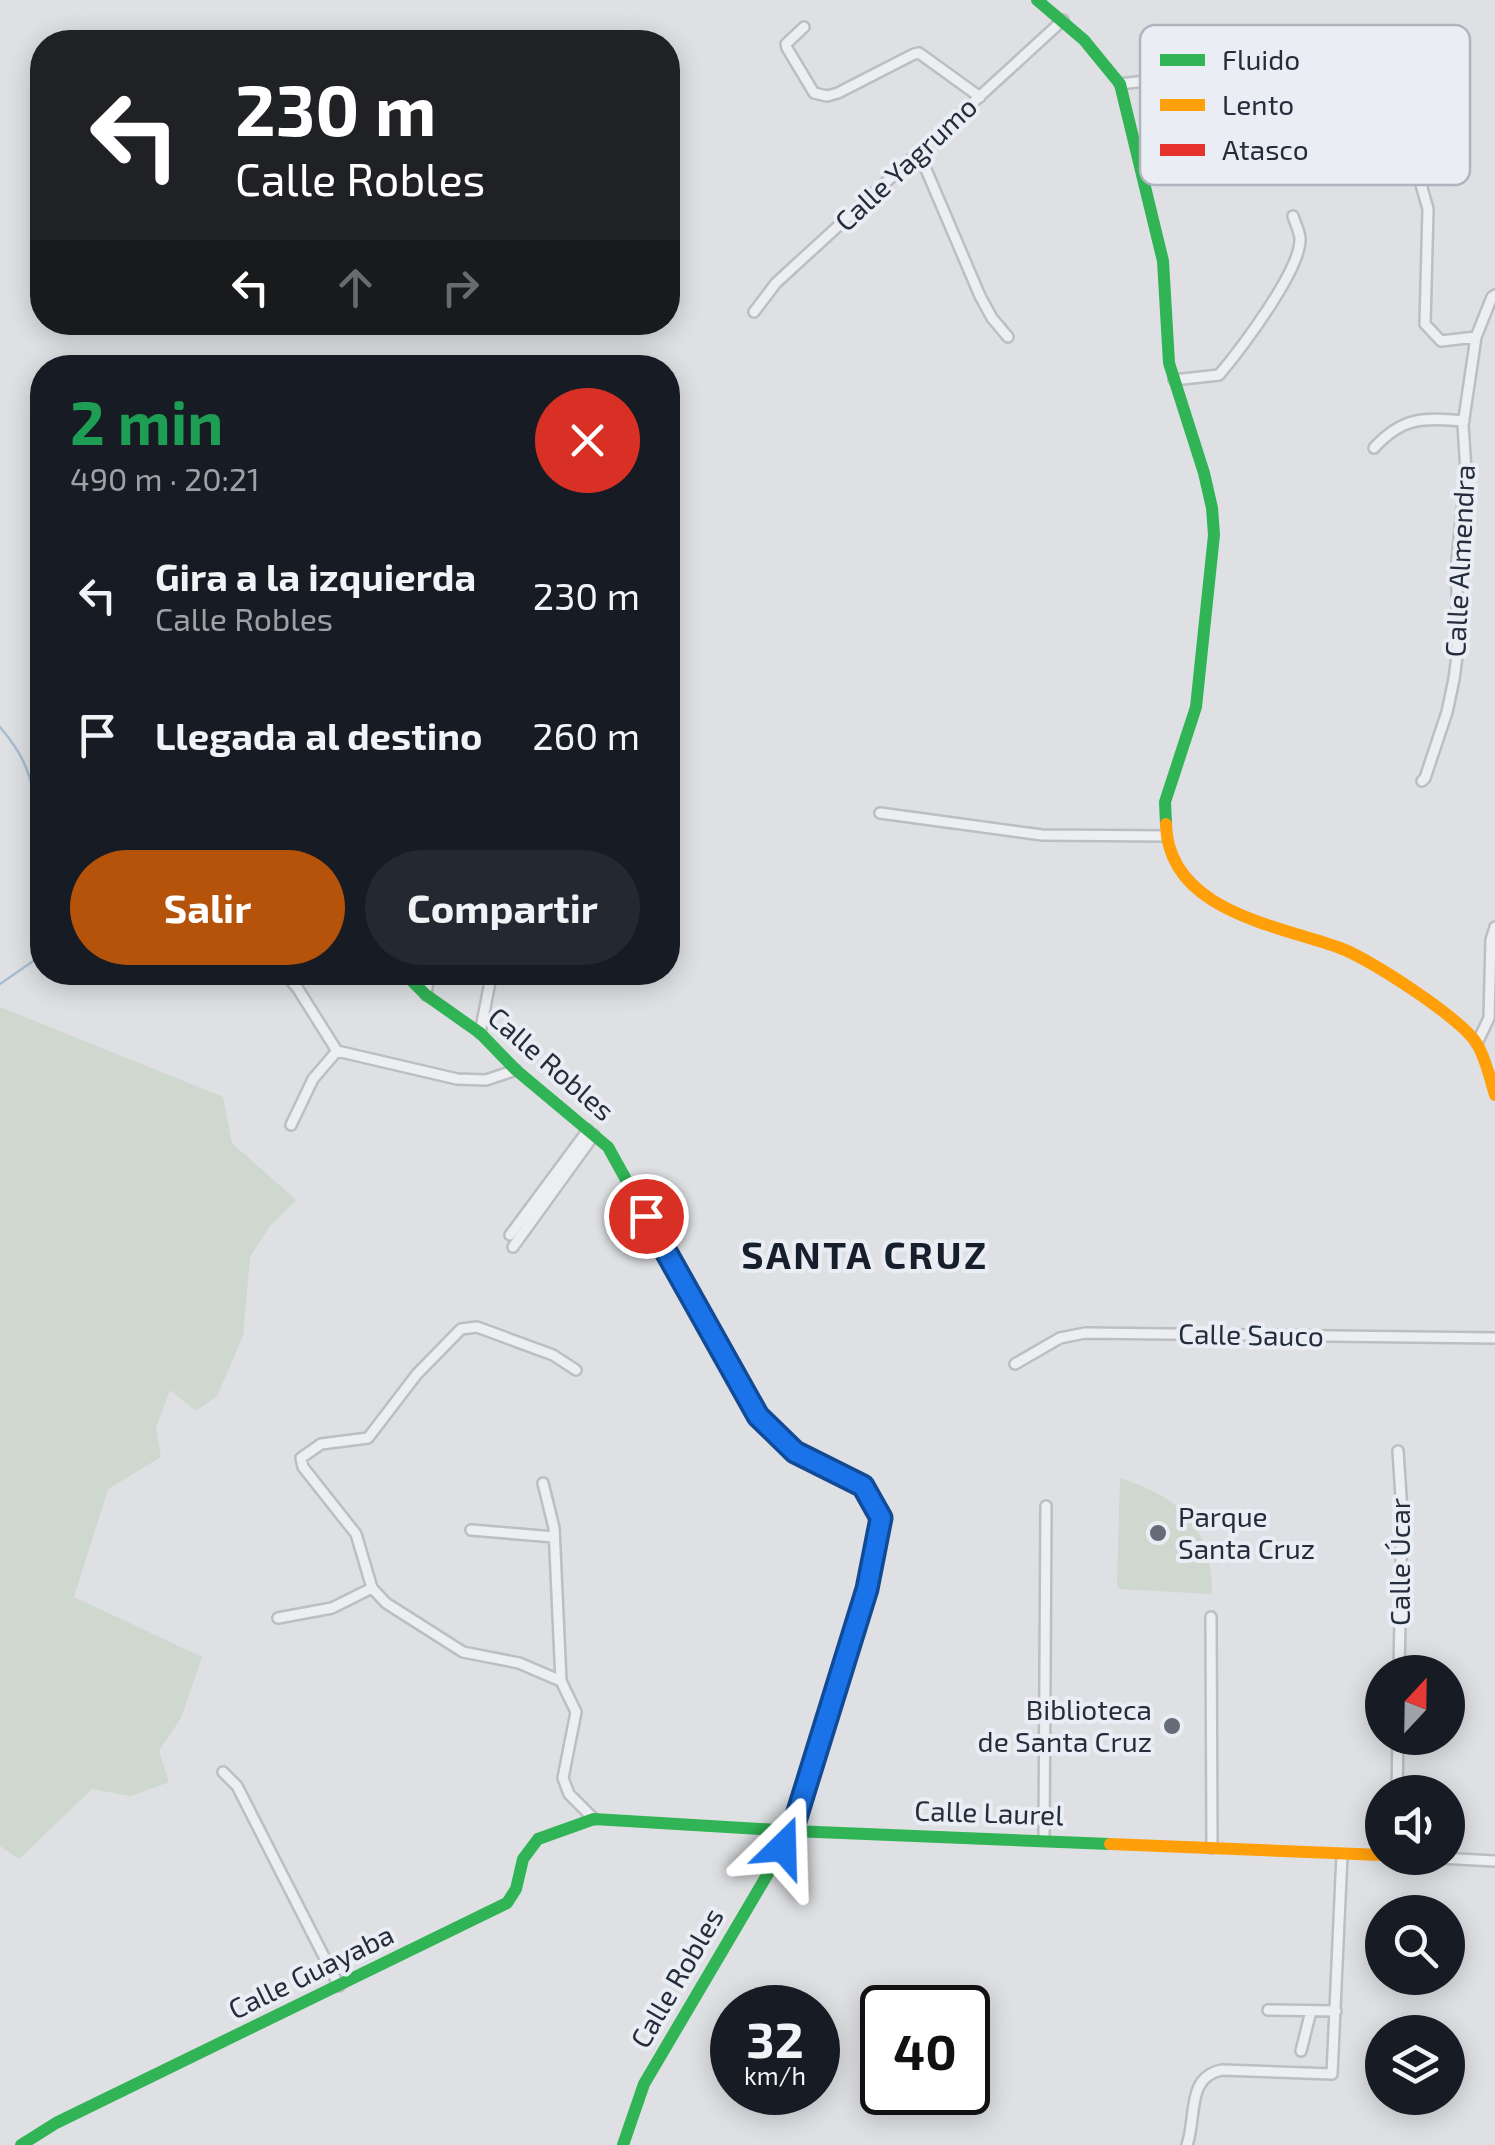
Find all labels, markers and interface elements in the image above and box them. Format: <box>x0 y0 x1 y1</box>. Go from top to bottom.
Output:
legend <box>1140 25 1470 185</box>
text: Fluido <box>1222 42 1300 76</box>
text: 230 m <box>235 66 436 150</box>
icon: left <box>70 70 200 200</box>
text: Lento <box>1222 87 1294 121</box>
street label: Calle Yagrumo <box>827 89 983 238</box>
text: Atasco <box>1222 132 1309 166</box>
text: Calle Robles <box>235 151 485 205</box>
icon: left <box>223 260 278 315</box>
icon: ahead <box>328 260 383 315</box>
icon: right <box>433 260 488 315</box>
text: 2 min <box>70 385 223 457</box>
button: close <box>535 388 640 493</box>
text: 490 m · 20:21 <box>70 459 260 497</box>
street label: Calle Almendra <box>1437 464 1481 658</box>
text: Gira a la izquierda <box>155 553 476 599</box>
icon: left <box>70 568 125 623</box>
text: 230 m <box>533 572 640 618</box>
text: Calle Robles <box>155 599 333 637</box>
icon: arrive <box>70 708 125 763</box>
text: Llegada al destino <box>155 712 483 758</box>
text: 260 m <box>532 712 640 758</box>
button: Salir <box>70 850 345 965</box>
button: Compartir <box>365 850 640 965</box>
street label: Calle Robles <box>482 999 622 1127</box>
pin <box>604 1174 689 1259</box>
icon: arrive <box>619 1189 674 1244</box>
district label: SANTA CRUZ <box>741 1231 989 1277</box>
street label: Calle Sauco <box>1178 1316 1324 1352</box>
street label: Calle Úcar <box>1382 1498 1416 1626</box>
place label: Parque Santa Cruz <box>1178 1499 1315 1565</box>
marker: Parque Santa Cruz <box>1147 1522 1169 1544</box>
north arrow <box>1365 1655 1465 1755</box>
map controls <box>1365 1655 1465 2115</box>
place label: Biblioteca de Santa Cruz <box>978 1692 1152 1758</box>
marker: Biblioteca de Santa Cruz <box>1161 1715 1183 1737</box>
button: sound <box>1365 1775 1465 1875</box>
street label: Calle Laurel <box>914 1792 1065 1832</box>
position arrow <box>731 1795 835 1899</box>
button: search <box>1365 1895 1465 1995</box>
street label: Calle Robles <box>622 1902 730 2053</box>
street label: Calle Guayaba <box>222 1916 399 2026</box>
speed limit sign: 40 <box>860 1985 990 2115</box>
text: 32 <box>746 2008 804 2068</box>
button: layers <box>1365 2015 1465 2115</box>
text: km/h <box>744 2060 806 2090</box>

